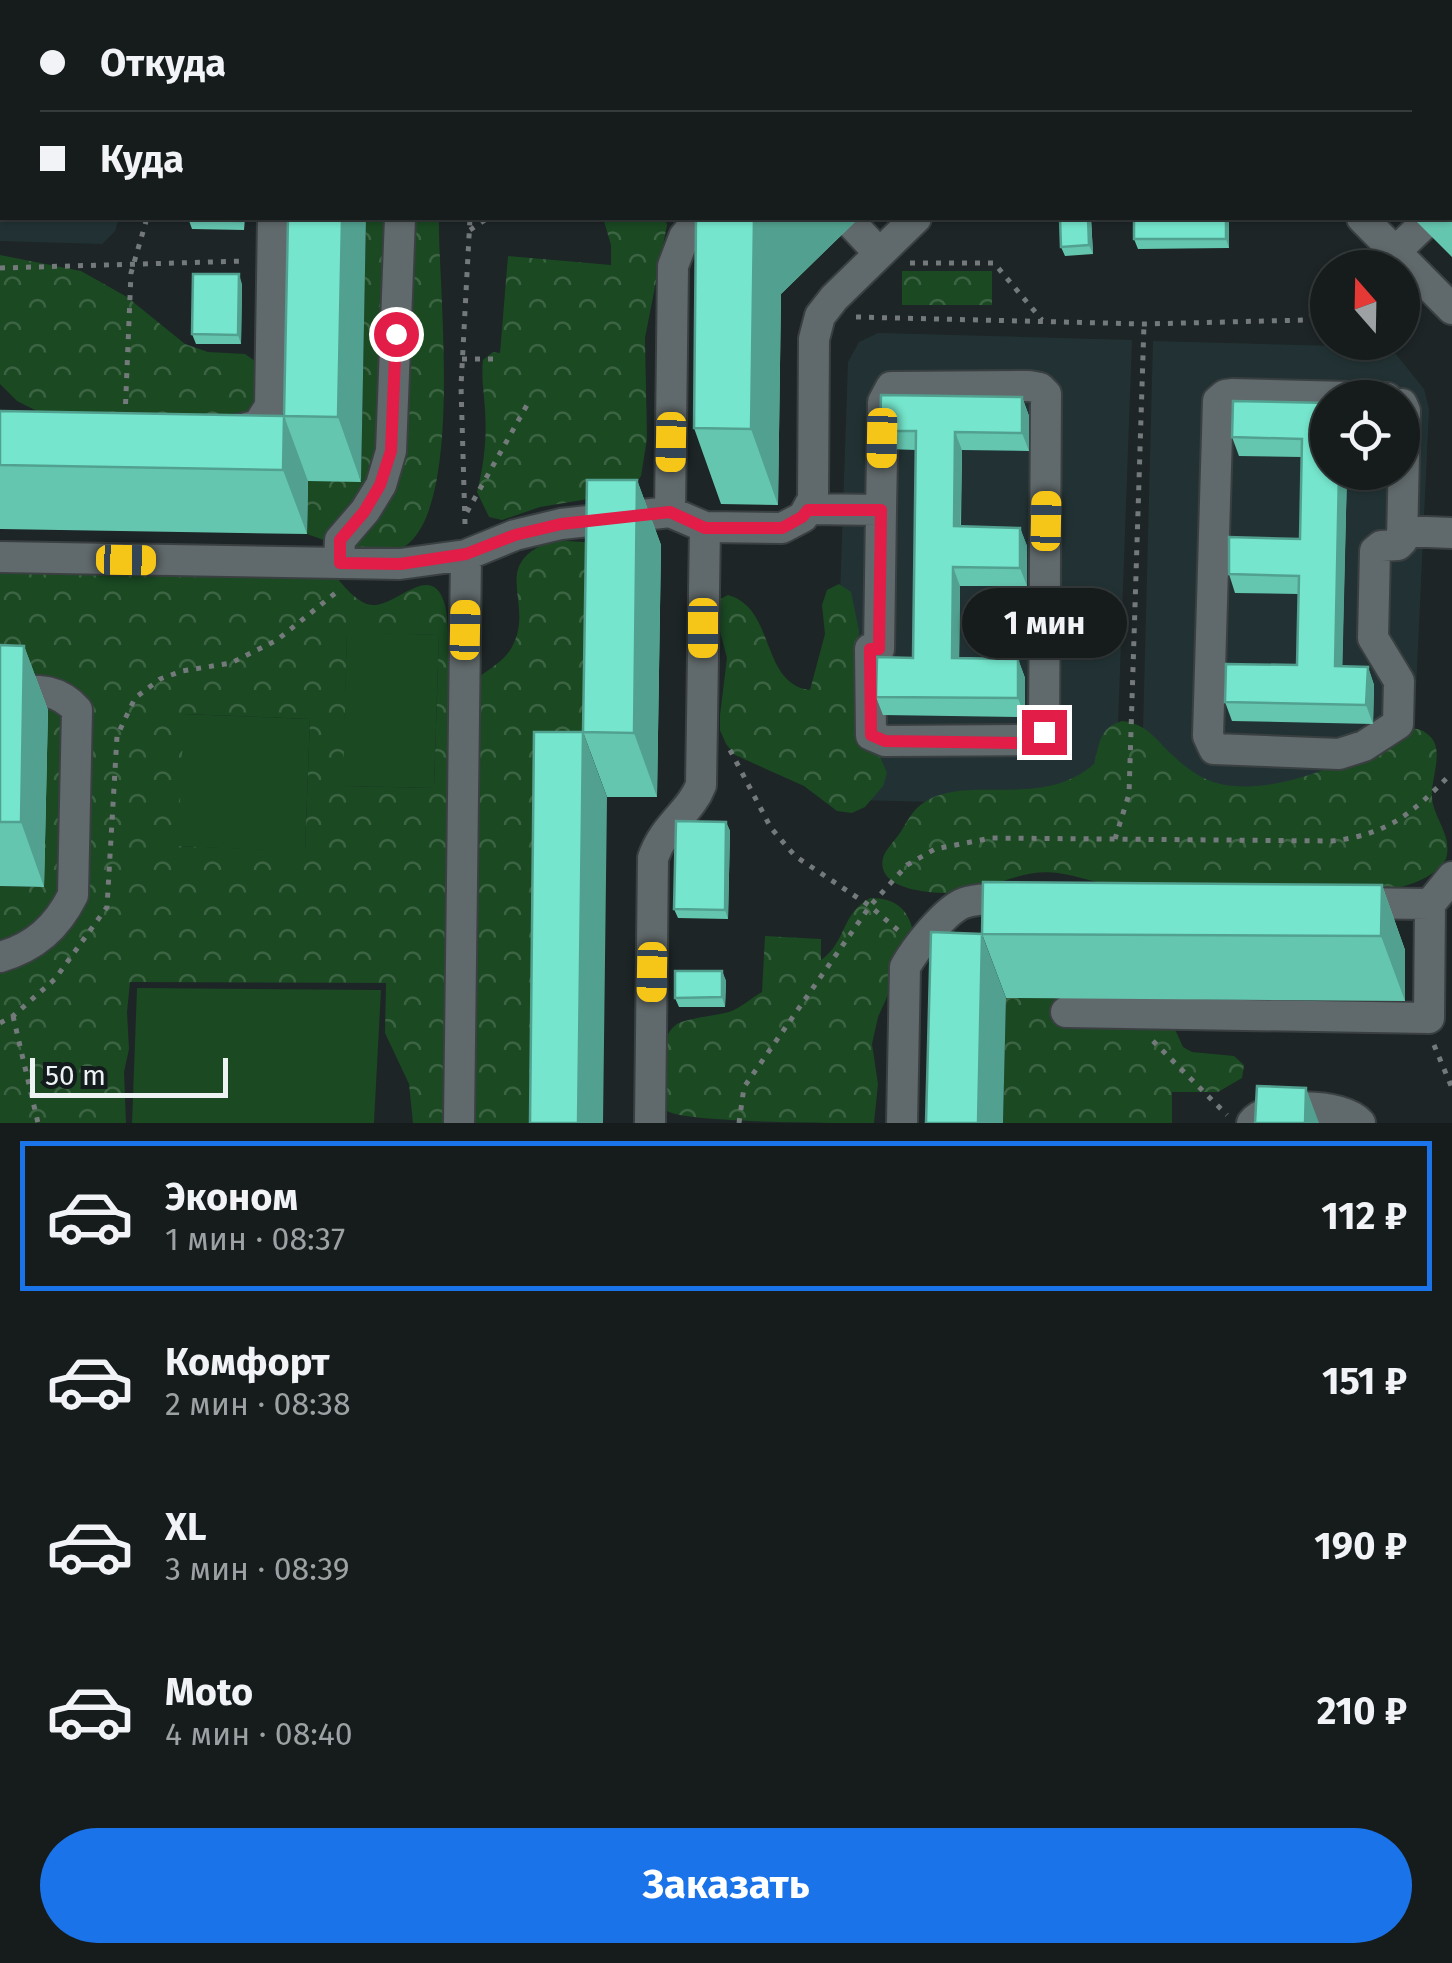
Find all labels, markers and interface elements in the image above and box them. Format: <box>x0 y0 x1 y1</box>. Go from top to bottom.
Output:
text: Откуда <box>100 40 226 86</box>
text: Куда <box>100 136 184 182</box>
north arrow <box>1310 250 1420 360</box>
map controls <box>1310 250 1420 490</box>
route start <box>374 312 419 357</box>
button: locate <box>1310 380 1420 490</box>
car <box>866 408 898 468</box>
car <box>655 412 687 472</box>
car <box>1030 491 1062 551</box>
car <box>96 544 156 576</box>
callout: 1 мин <box>962 587 1126 657</box>
car <box>688 598 718 658</box>
car <box>449 600 481 660</box>
text: 1 мин <box>1004 604 1085 642</box>
route end <box>1022 710 1067 755</box>
car <box>636 942 668 1002</box>
scale bar <box>30 1053 228 1098</box>
text: 50 m <box>45 1059 106 1092</box>
icon: car <box>45 1171 135 1261</box>
text: Эконом <box>165 1174 298 1220</box>
text: 112 ₽ <box>1321 1193 1407 1239</box>
text: 1 мин · 08:37 <box>165 1220 345 1258</box>
icon: car <box>45 1336 135 1426</box>
text: Комфорт <box>165 1339 329 1385</box>
text: 151 ₽ <box>1322 1358 1407 1404</box>
text: 2 мин · 08:38 <box>165 1385 351 1423</box>
icon: car <box>45 1501 135 1591</box>
text: XL <box>165 1504 207 1550</box>
text: 190 ₽ <box>1314 1523 1407 1569</box>
text: 3 мин · 08:39 <box>165 1550 350 1588</box>
icon: car <box>45 1666 135 1756</box>
text: Moto <box>165 1669 253 1715</box>
text: 210 ₽ <box>1317 1688 1407 1734</box>
text: 4 мин · 08:40 <box>165 1715 353 1753</box>
button: Заказать <box>40 1828 1412 1943</box>

